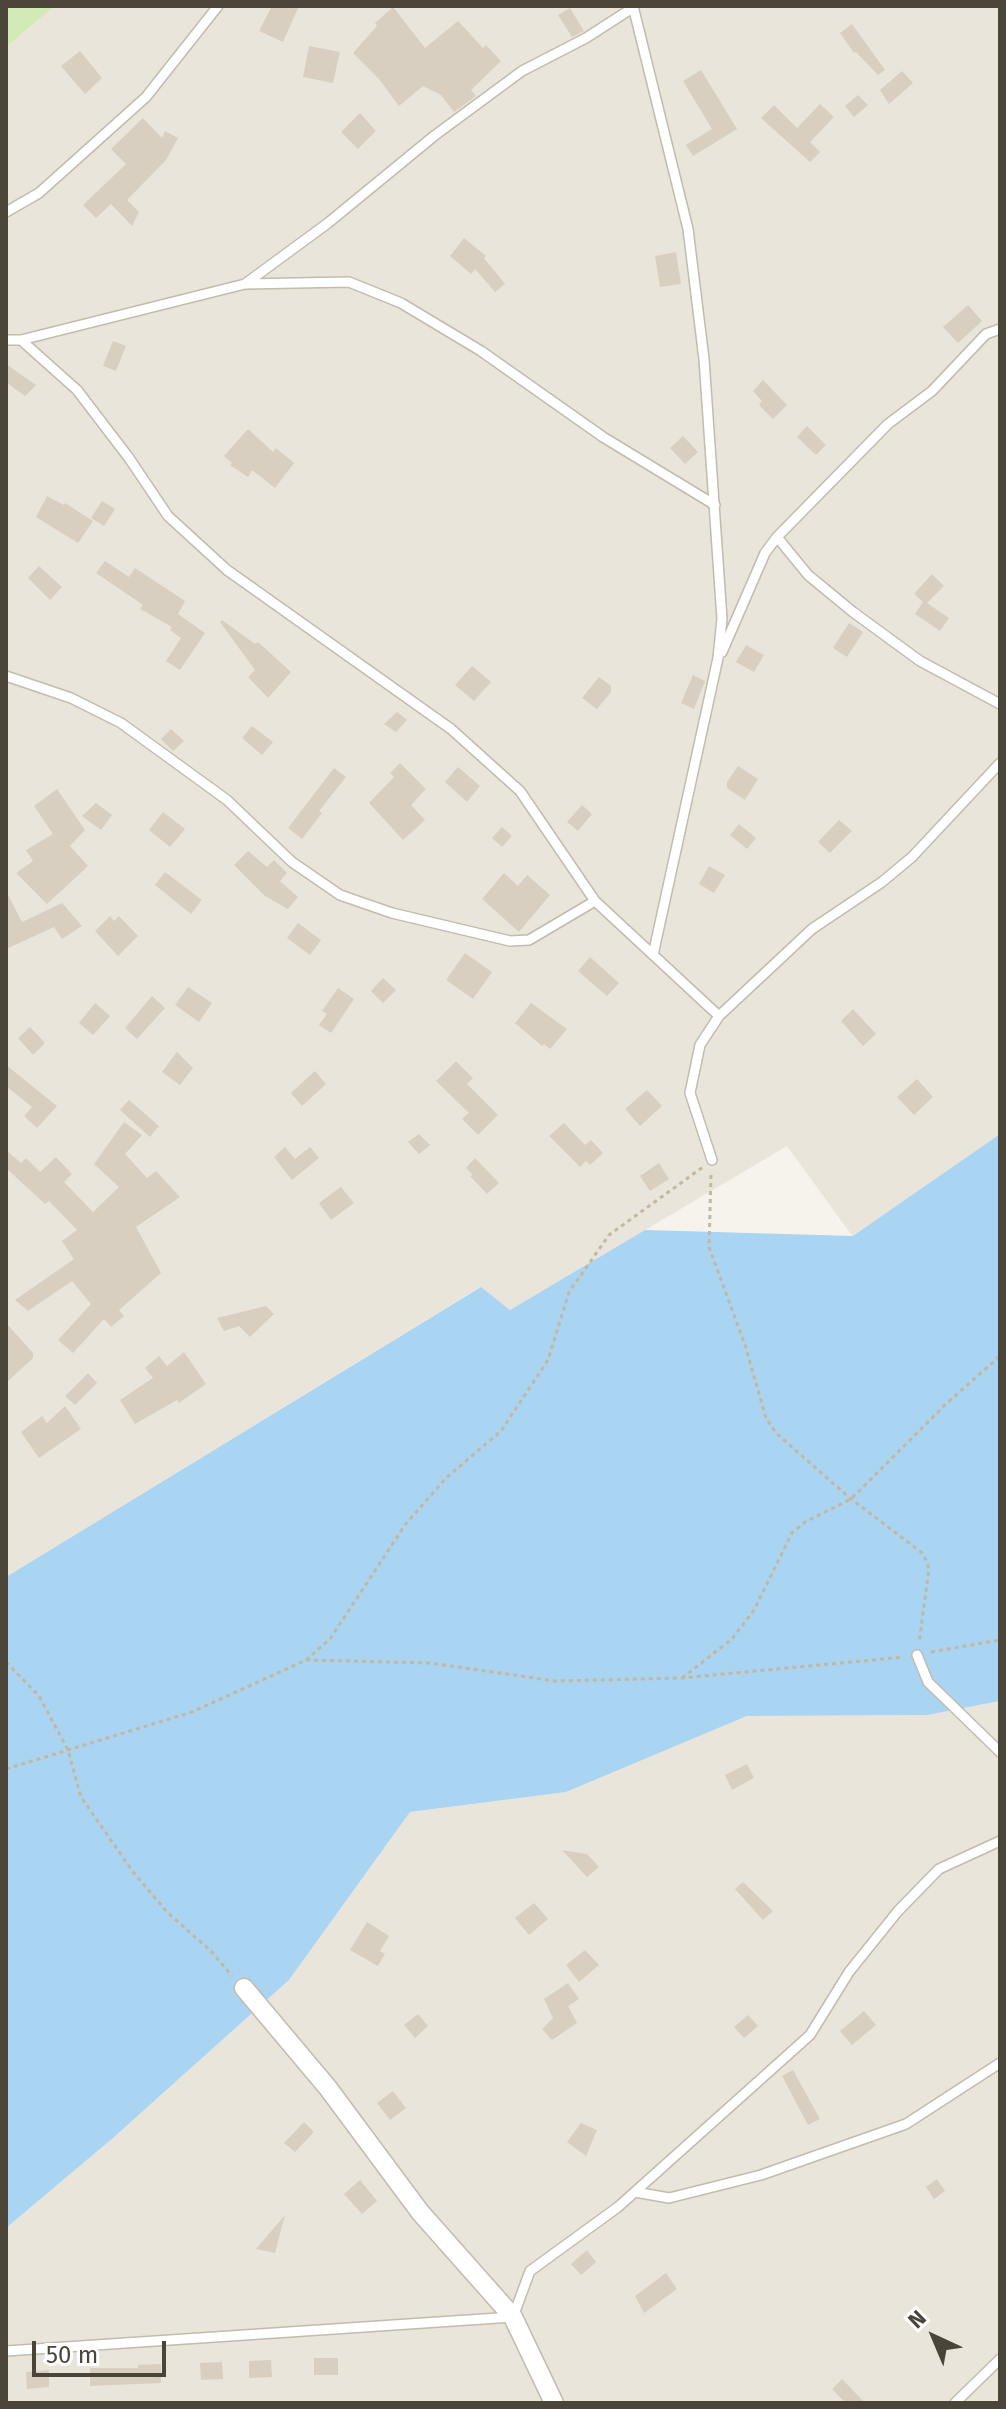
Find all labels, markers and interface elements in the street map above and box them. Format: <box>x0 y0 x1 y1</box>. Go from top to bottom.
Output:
north arrow <box>894 2297 974 2377</box>
text: N <box>902 2305 932 2334</box>
scale bar <box>36 2325 170 2375</box>
text: 50 m <box>46 2341 98 2369</box>

